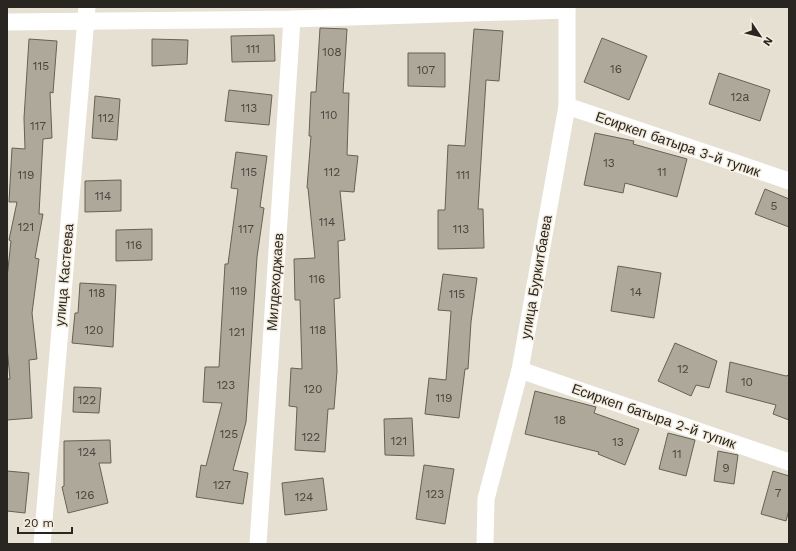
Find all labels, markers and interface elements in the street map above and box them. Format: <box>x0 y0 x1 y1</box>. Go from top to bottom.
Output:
north arrow <box>740 16 780 56</box>
text: N <box>760 34 775 49</box>
house number: 111 <box>246 42 260 56</box>
house number: 108 <box>322 45 342 59</box>
house number: 115 <box>33 59 49 73</box>
house number: 16 <box>610 62 622 76</box>
house number: 107 <box>417 63 436 77</box>
house number: 12а <box>731 90 749 104</box>
house number: 113 <box>241 101 257 115</box>
house number: 110 <box>321 108 337 122</box>
street label: Есиркеп батыра 3-й тупик <box>594 108 763 180</box>
house number: 112 <box>98 111 114 125</box>
house number: 117 <box>30 119 46 133</box>
house number: 13 <box>603 156 615 170</box>
house number: 115 <box>241 165 257 179</box>
house number: 112 <box>324 165 340 179</box>
house number: 11 <box>657 165 667 179</box>
house number: 119 <box>18 168 34 182</box>
house number: 111 <box>456 168 470 182</box>
house number: 114 <box>95 189 111 203</box>
house number: 5 <box>771 199 778 213</box>
street label: улица Буркитбаева <box>517 214 555 340</box>
house number: 114 <box>319 215 335 229</box>
house number: 121 <box>18 220 34 234</box>
house number: 117 <box>238 222 254 236</box>
house number: 113 <box>453 222 469 236</box>
street label: улица Кастеева <box>52 223 76 327</box>
street label: Милдеходжаев <box>264 232 286 332</box>
house number: 116 <box>126 238 142 252</box>
house number: 116 <box>309 272 325 286</box>
house number: 119 <box>231 284 247 298</box>
house number: 14 <box>630 285 642 299</box>
house number: 118 <box>89 286 105 300</box>
house number: 115 <box>449 287 465 301</box>
house number: 120 <box>84 323 104 337</box>
house number: 118 <box>310 323 326 337</box>
house number: 121 <box>229 325 245 339</box>
house number: 12 <box>677 362 689 376</box>
house number: 10 <box>741 375 753 389</box>
house number: 123 <box>217 378 235 392</box>
street label: Есиркеп батыра 2-й тупик <box>570 380 739 452</box>
house number: 120 <box>303 382 323 396</box>
house number: 119 <box>436 391 452 405</box>
house number: 122 <box>78 393 96 407</box>
house number: 18 <box>554 413 566 427</box>
house number: 125 <box>220 427 238 441</box>
house number: 122 <box>302 430 320 444</box>
house number: 121 <box>391 434 407 448</box>
house number: 13 <box>612 435 624 449</box>
house number: 124 <box>78 445 96 459</box>
house number: 11 <box>672 447 682 461</box>
house number: 9 <box>722 461 730 475</box>
house number: 127 <box>213 478 231 492</box>
house number: 7 <box>775 486 782 500</box>
house number: 123 <box>426 487 444 501</box>
house number: 126 <box>76 488 94 502</box>
house number: 124 <box>295 490 313 504</box>
scale bar <box>18 509 72 535</box>
text: 20 m <box>24 516 54 530</box>

